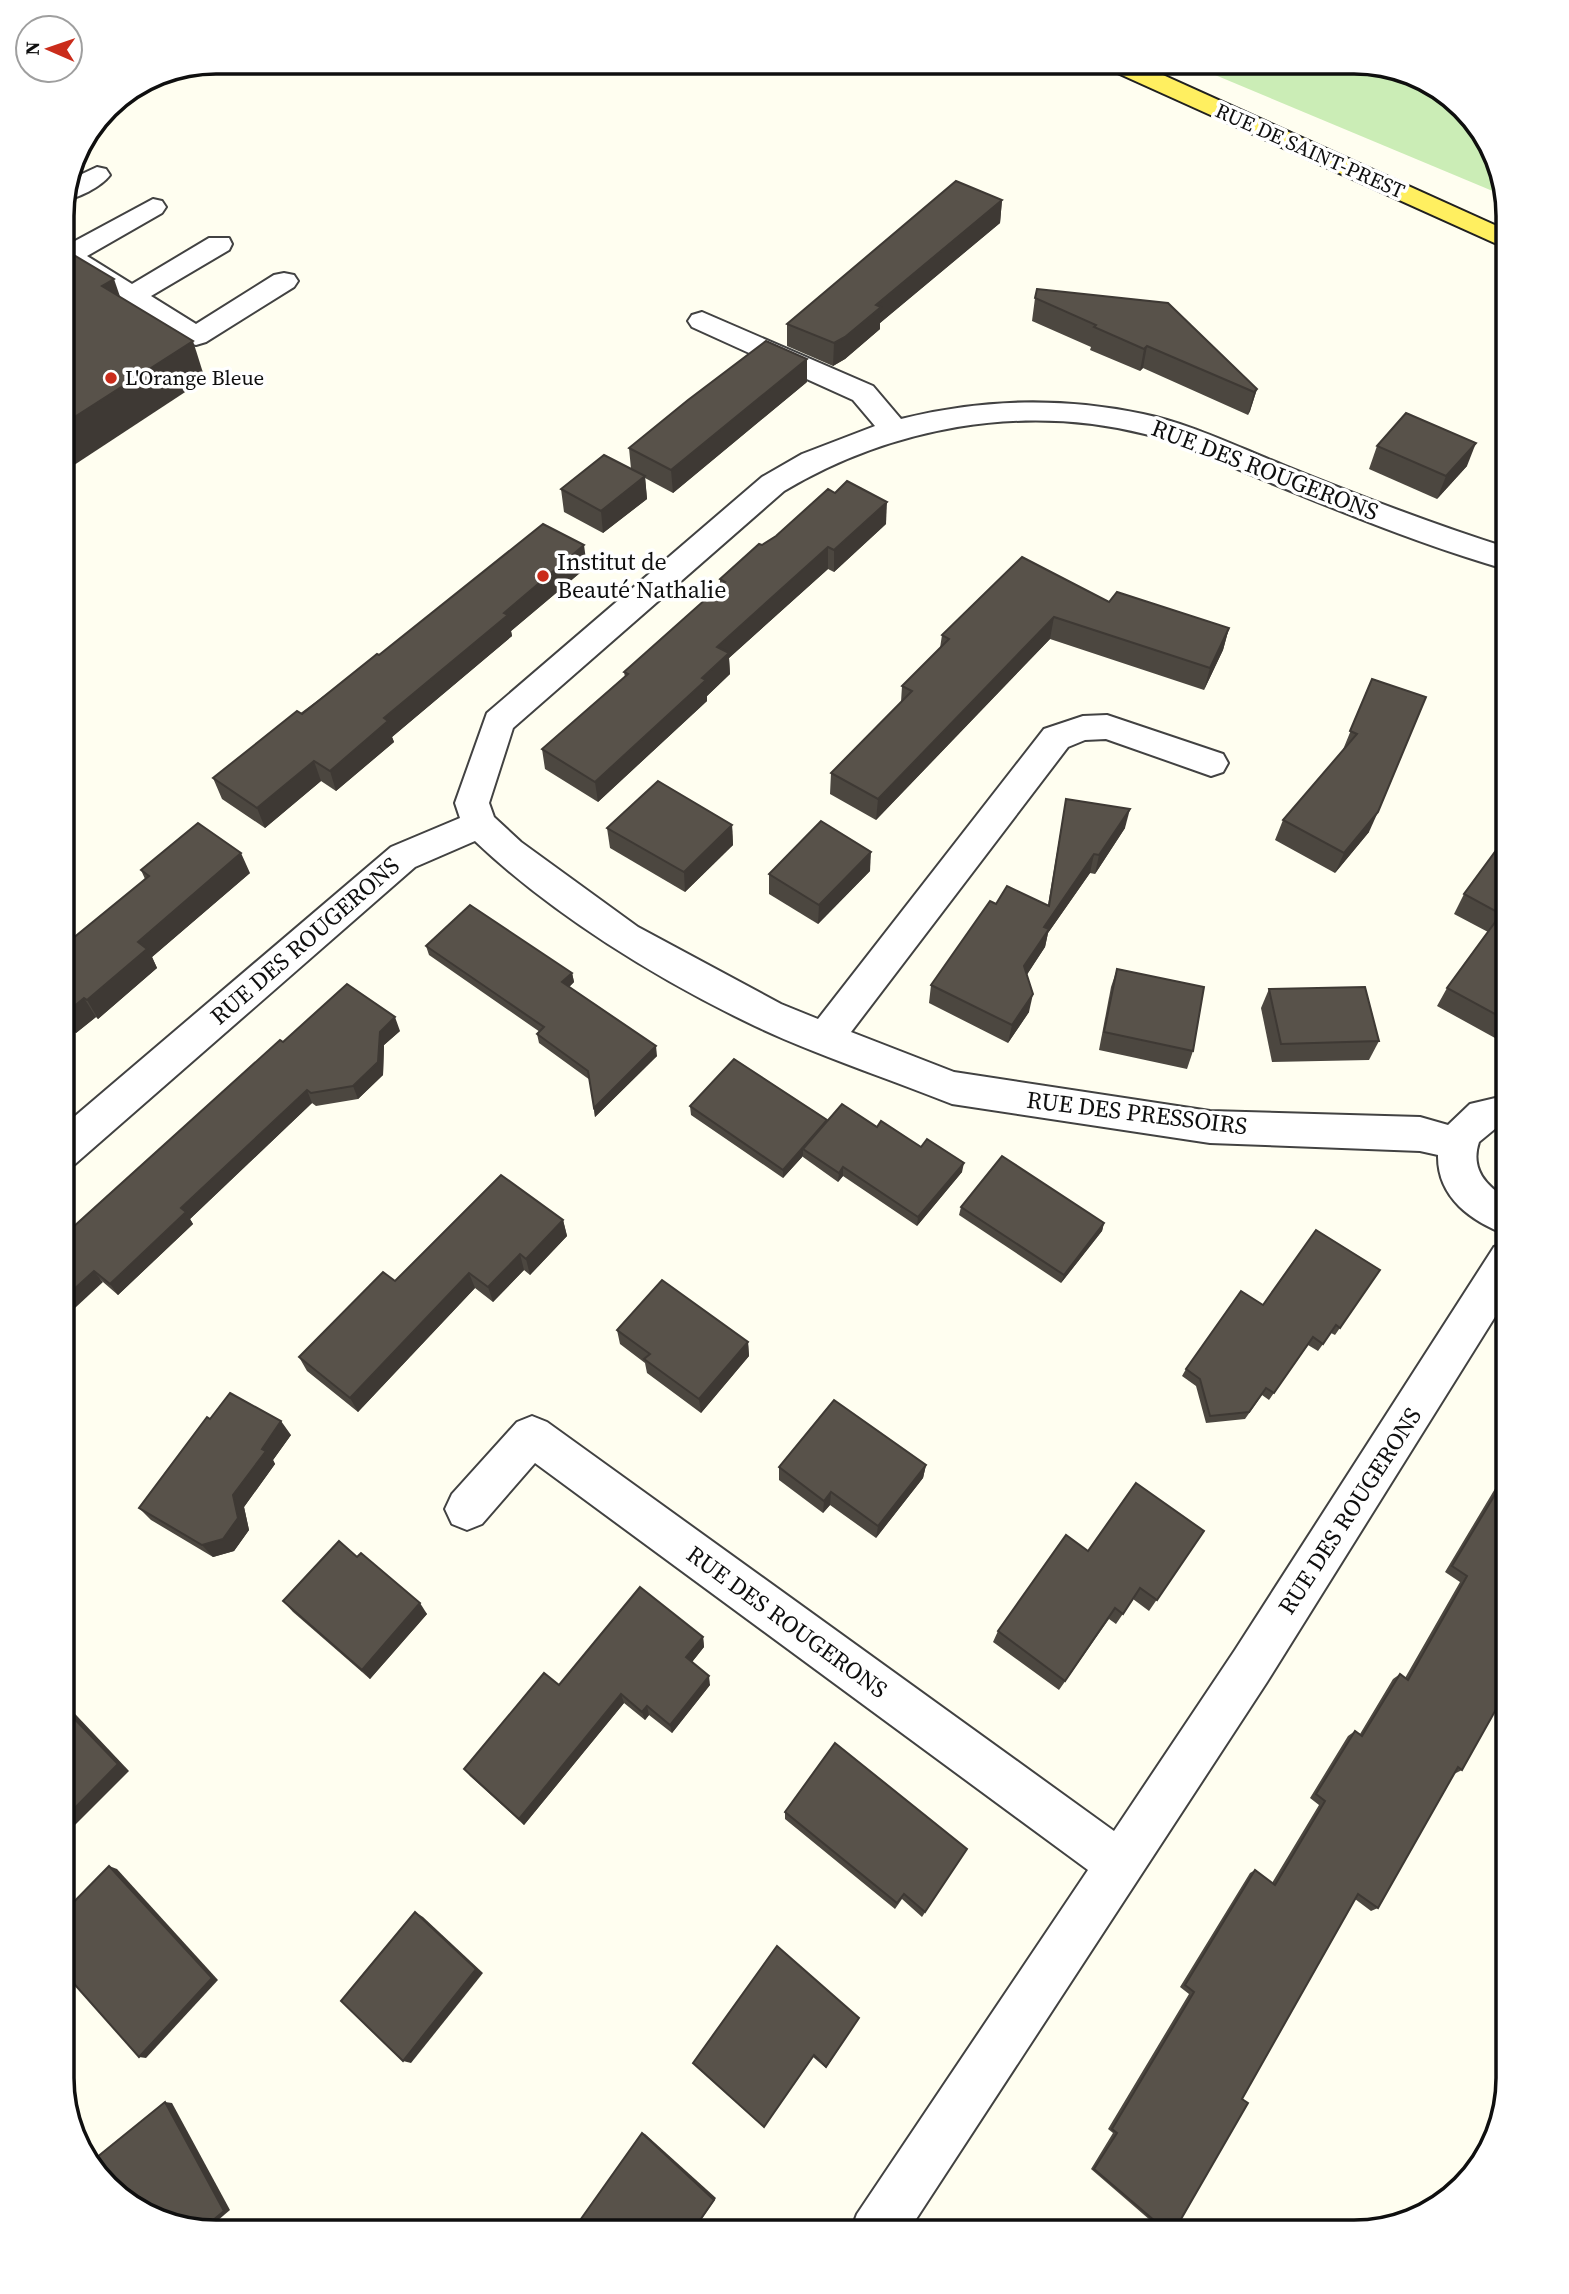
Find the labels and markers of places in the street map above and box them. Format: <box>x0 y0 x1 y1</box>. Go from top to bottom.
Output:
place label: L'Orange Bleue <box>125 363 264 392</box>
marker: L'Orange Bleue <box>103 370 119 386</box>
place label: Institut de Beauté Nathalie <box>557 545 727 606</box>
marker: Institut de Beauté Nathalie <box>535 568 551 584</box>

